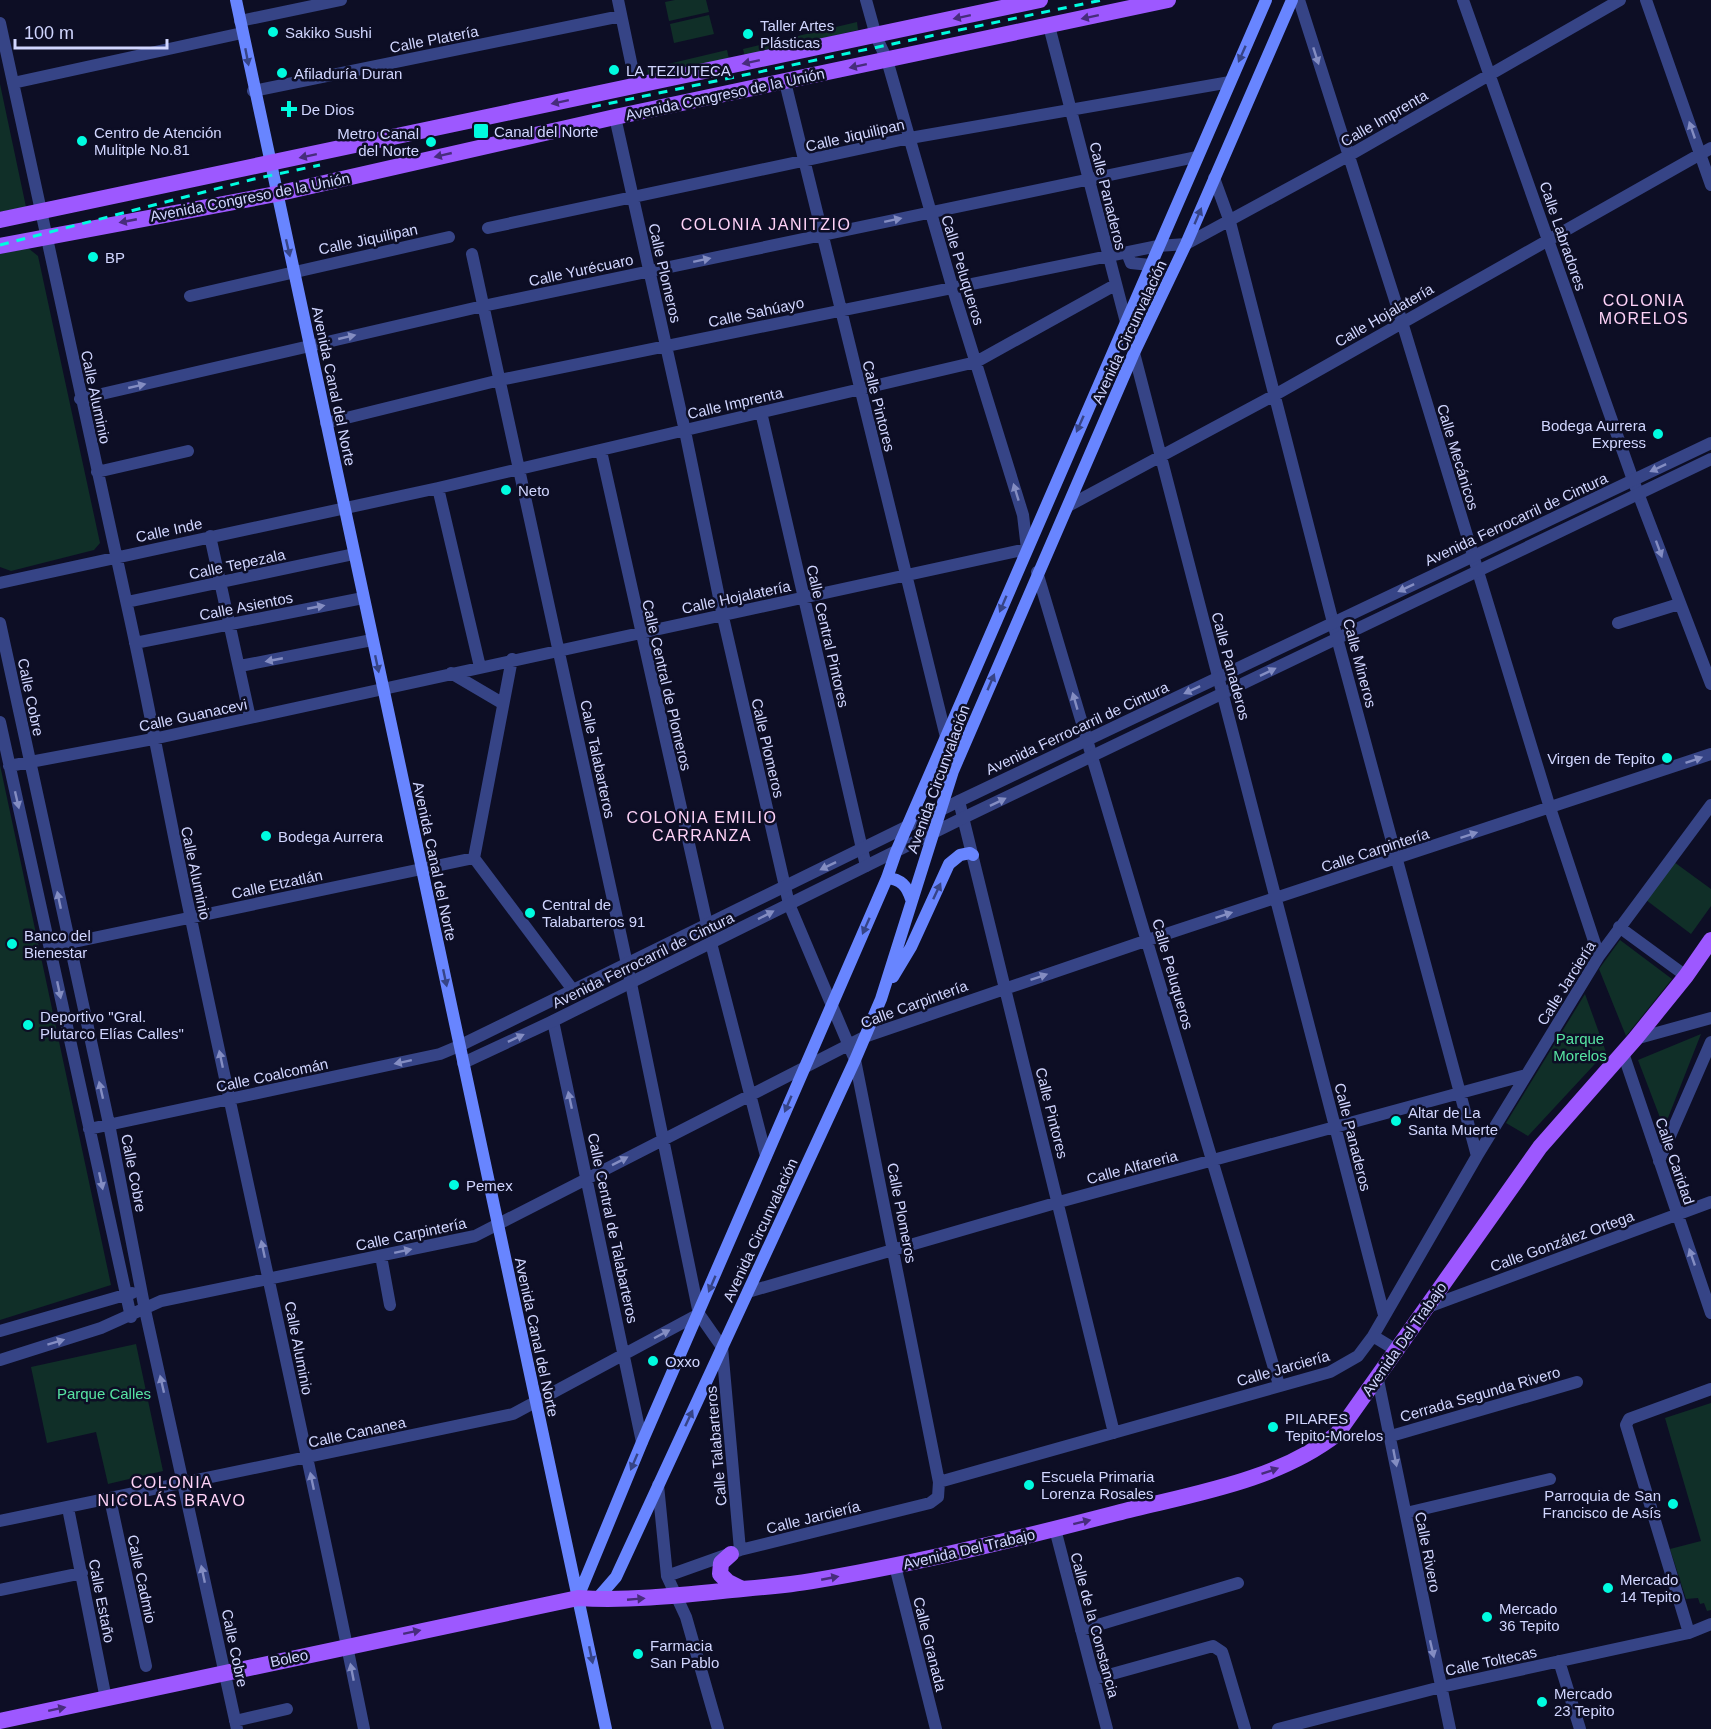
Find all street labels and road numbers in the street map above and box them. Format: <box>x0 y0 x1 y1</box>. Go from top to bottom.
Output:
street label: Calle Platería <box>388 22 480 56</box>
street label: Avenida Congreso de la Unión <box>624 65 826 123</box>
street label: Calle Imprenta <box>1338 86 1431 150</box>
street label: Calle Jiquilipan <box>804 115 906 155</box>
street label: Calle Panaderos <box>1086 140 1130 252</box>
street label: Avenida Congreso de la Unión <box>149 169 351 225</box>
street label: Calle Labradores <box>1536 179 1590 293</box>
street label: Calle Peluqueros <box>938 213 988 327</box>
street label: Calle Jiquilipan <box>317 220 419 258</box>
street label: Calle Plomeros <box>645 222 685 324</box>
street label: Calle Yurécuaro <box>527 251 635 289</box>
street label: Avenida Circunvalación <box>1088 257 1170 407</box>
street label: Calle Hojalatería <box>1332 280 1437 350</box>
street label: Calle Sahúayo <box>707 294 805 330</box>
street label: Avenida Canal del Norte <box>309 305 359 467</box>
street label: Calle Aluminio <box>78 349 114 445</box>
street label: Calle Pintores <box>859 359 899 453</box>
street label: Calle Imprenta <box>686 384 785 422</box>
street label: Calle Mecánicos <box>1434 402 1482 512</box>
street label: Avenida Ferrocarril de Cintura <box>1422 469 1611 569</box>
street label: Calle Inde <box>134 515 204 545</box>
street label: Calle Tepezala <box>187 545 287 583</box>
street label: Calle Central Pintores <box>803 563 853 709</box>
street label: Calle Hojalatería <box>680 577 793 617</box>
street label: Calle Asientos <box>198 589 294 623</box>
street label: Calle Central de Plomeros <box>639 598 695 772</box>
street label: Calle Panaderos <box>1208 610 1254 722</box>
street label: Calle Mineros <box>1340 617 1380 709</box>
street label: Calle Cobre <box>14 656 48 738</box>
street label: Avenida Ferrocarril de Cintura <box>983 678 1172 778</box>
street label: Calle Guanacevi <box>137 695 249 735</box>
street label: Calle Plomeros <box>748 697 788 799</box>
street label: Calle Talabarteros <box>577 698 619 820</box>
street label: Avenida Circunvalación <box>903 703 973 855</box>
street label: Avenida Canal del Norte <box>410 780 460 942</box>
street label: Calle Carpintería <box>1319 824 1432 875</box>
street label: Calle Aluminio <box>178 825 214 921</box>
street label: Calle Etzatlán <box>230 866 324 902</box>
street label: Avenida Ferrocarril de Cintura <box>549 908 737 1011</box>
street label: Calle Peluqueros <box>1149 917 1197 1031</box>
street label: Calle Jarciería <box>1533 937 1599 1028</box>
street label: Calle Carpintería <box>858 977 970 1031</box>
street label: Calle Coalcomán <box>214 1055 330 1095</box>
street label: Calle Pintores <box>1032 1066 1072 1160</box>
street label: Calle Panaderos <box>1331 1081 1375 1193</box>
street label: Calle Caridad <box>1652 1115 1698 1207</box>
street label: Calle Central de Talabarteros <box>585 1131 641 1325</box>
street label: Calle Cobre <box>118 1132 150 1214</box>
street label: Calle Alfareria <box>1085 1147 1180 1187</box>
street label: Avenida Circunvalación <box>719 1155 801 1305</box>
street label: Calle Plomeros <box>884 1161 920 1265</box>
street label: Calle González Ortega <box>1488 1207 1637 1275</box>
street label: Calle Carpintería <box>354 1214 468 1254</box>
street label: Avenida Canal del Norte <box>512 1256 562 1418</box>
street label: Avenida Del Trabajo <box>1358 1279 1450 1399</box>
street label: Calle Aluminio <box>282 1300 316 1396</box>
street label: Calle Jarciería <box>1235 1346 1332 1389</box>
street label: Cerrada Segunda Rivero <box>1398 1363 1562 1425</box>
street label: Calle Talabarteros <box>702 1385 730 1507</box>
street label: Calle Cananea <box>307 1413 408 1451</box>
street label: Calle Jarciería <box>764 1497 862 1537</box>
street label: Calle Rivero <box>1412 1510 1444 1594</box>
street label: Avenida Del Trabajo <box>901 1526 1037 1572</box>
street label: Calle Cadmio <box>124 1533 160 1625</box>
street label: Calle de la Constancia <box>1067 1550 1123 1700</box>
street label: Calle Estaño <box>86 1558 118 1644</box>
street label: Calle Granada <box>910 1595 950 1694</box>
street label: Calle Cobre <box>218 1607 252 1689</box>
street label: Calle Toltecas <box>1444 1643 1538 1679</box>
street label: Boleo <box>268 1646 310 1670</box>

